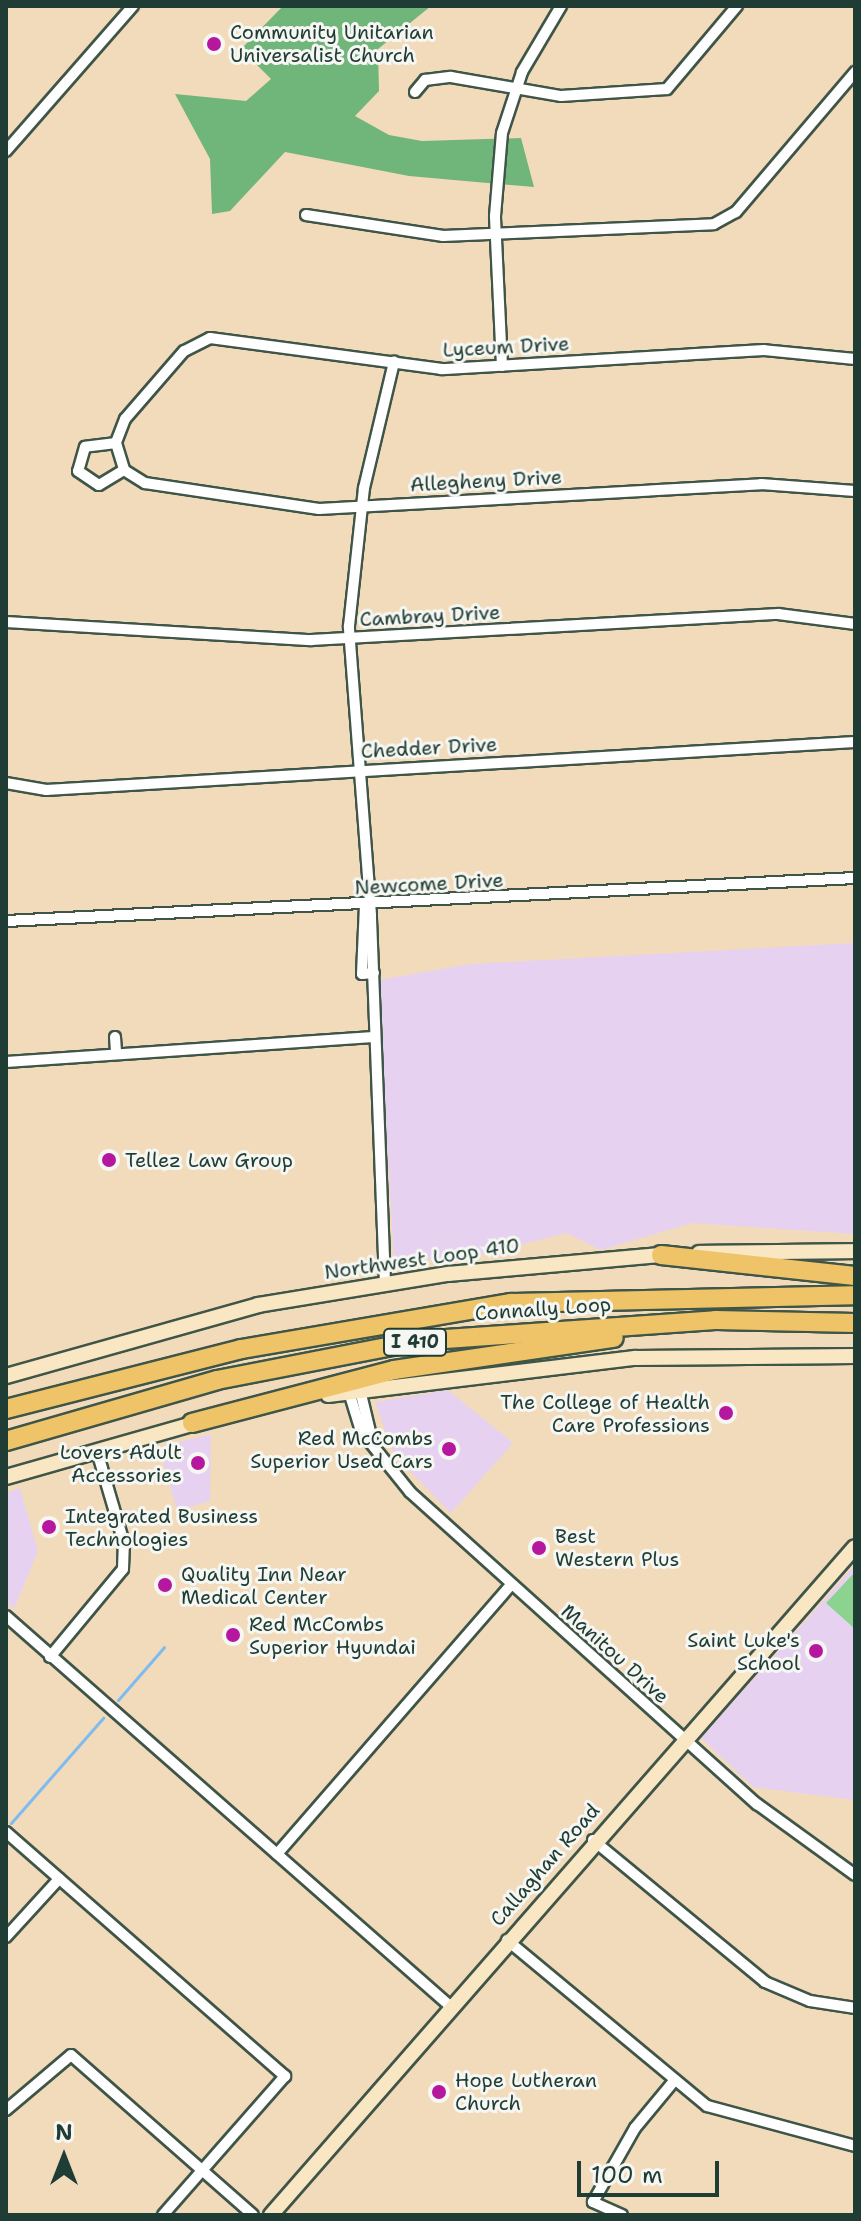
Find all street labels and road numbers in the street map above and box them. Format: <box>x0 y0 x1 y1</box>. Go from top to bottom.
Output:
street label: Lyceum Drive <box>442 332 570 362</box>
street label: Allegheny Drive <box>409 465 563 497</box>
street label: Cambray Drive <box>359 600 501 632</box>
street label: Chedder Drive <box>360 732 498 764</box>
street label: Newcome Drive <box>354 868 504 900</box>
street label: Northwest Loop 410 <box>323 1233 521 1285</box>
street label: Connally Loop <box>474 1292 612 1326</box>
road number: I 410 <box>383 1328 447 1356</box>
street label: Manitou Drive <box>556 1599 674 1709</box>
street label: Callaghan Road <box>485 1799 605 1931</box>

